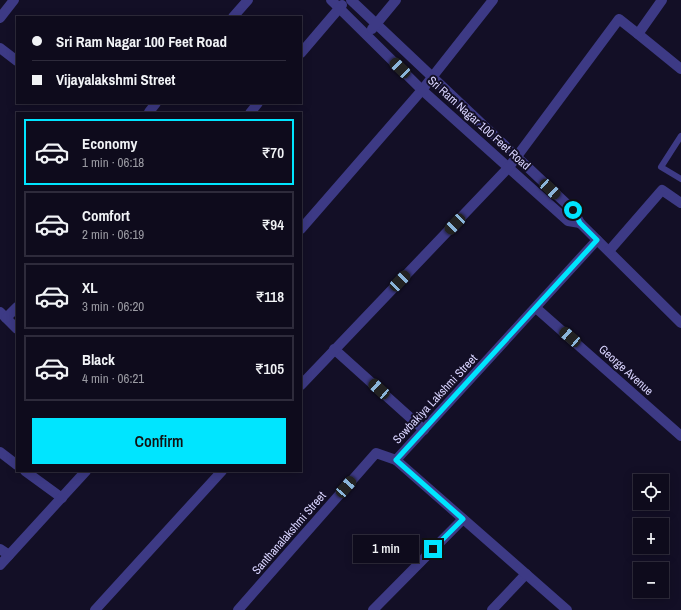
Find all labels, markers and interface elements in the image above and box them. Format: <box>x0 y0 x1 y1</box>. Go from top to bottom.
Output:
text: Sri Ram Nagar 100 Feet Road <box>56 31 227 52</box>
car <box>387 55 413 81</box>
text: Vijayalakshmi Street <box>56 69 175 90</box>
street label: Sri Ram Nagar 100 Feet Road <box>424 73 534 173</box>
text: Economy <box>82 133 137 154</box>
icon: car <box>34 134 70 170</box>
text: ₹70 <box>262 142 284 163</box>
text: 1 min · 06:18 <box>82 154 144 171</box>
car <box>537 176 563 202</box>
route start <box>564 201 582 219</box>
text: Comfort <box>82 205 130 226</box>
icon: car <box>34 206 70 242</box>
car <box>442 211 468 237</box>
text: ₹94 <box>262 214 284 235</box>
text: 2 min · 06:19 <box>82 226 144 243</box>
car <box>387 268 413 294</box>
text: XL <box>82 277 98 298</box>
icon: car <box>34 278 70 314</box>
text: ₹118 <box>256 286 284 307</box>
text: 3 min · 06:20 <box>82 298 144 315</box>
car <box>557 325 583 349</box>
street label: George Avenue <box>595 341 657 399</box>
text: Black <box>82 349 115 370</box>
icon: car <box>34 350 70 386</box>
street label: Sowbakiya Lakshmi Street <box>389 351 481 447</box>
text: ₹105 <box>255 358 284 379</box>
text: 4 min · 06:21 <box>82 370 144 387</box>
car <box>366 377 392 401</box>
button: Confirm <box>32 418 286 464</box>
car <box>334 474 358 500</box>
map controls <box>633 474 669 598</box>
button: locate <box>633 474 669 510</box>
street label: Santhanalakshmi Street <box>249 488 330 578</box>
button: + <box>633 518 669 554</box>
callout: 1 min <box>353 535 419 563</box>
text: 1 min <box>372 540 400 557</box>
route end <box>424 540 442 558</box>
button: − <box>633 562 669 598</box>

